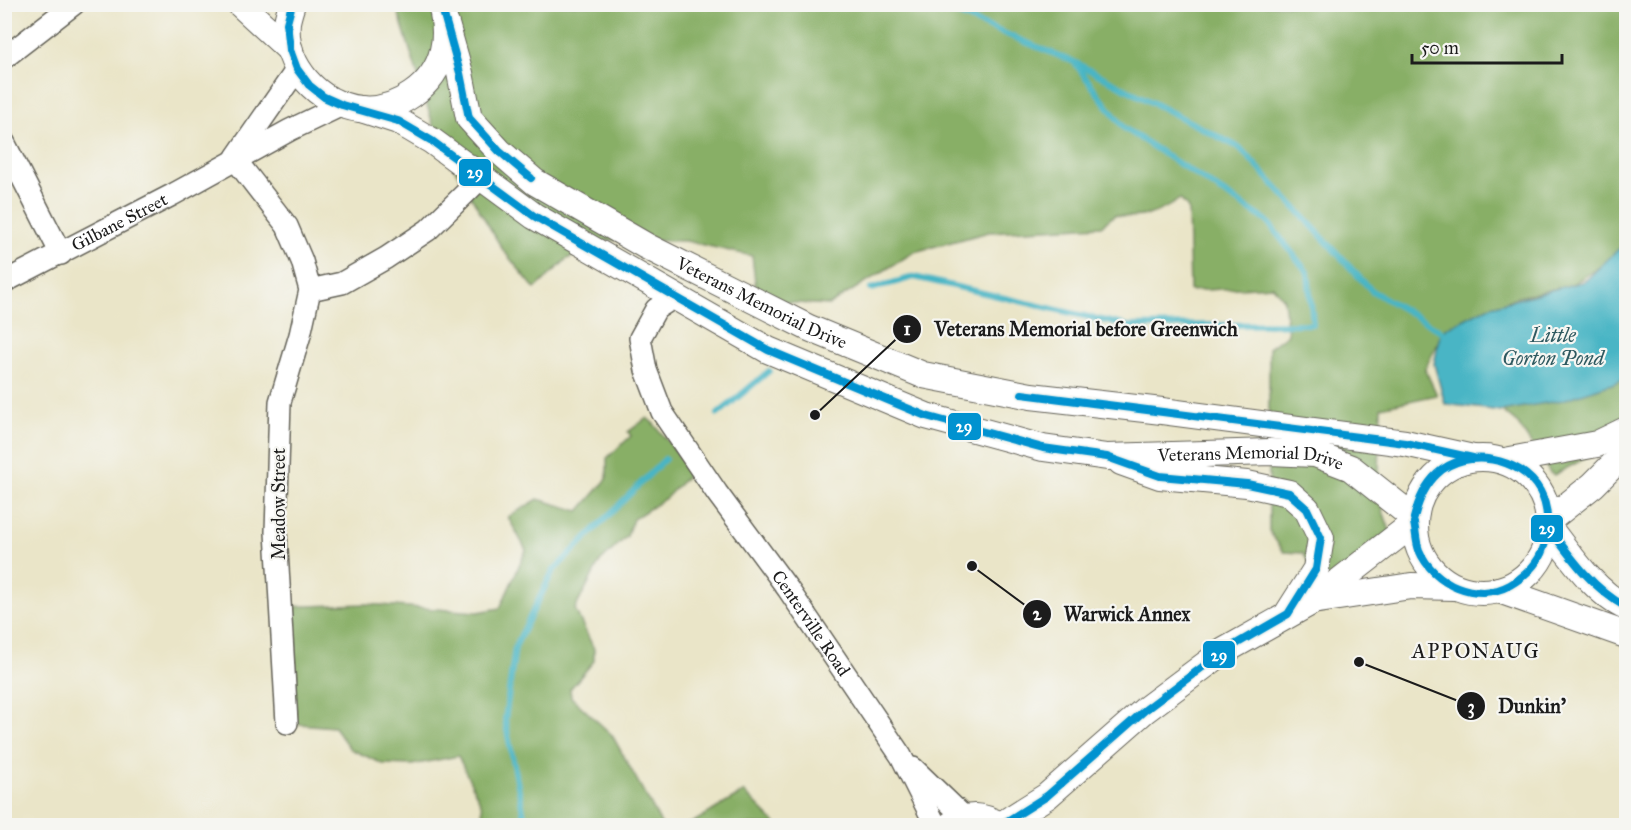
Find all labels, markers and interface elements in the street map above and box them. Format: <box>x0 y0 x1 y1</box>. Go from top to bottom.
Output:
scale bar <box>1412 27 1562 65</box>
text: 50 m <box>1421 37 1459 59</box>
line badge: 29 <box>458 158 492 187</box>
text: 29 <box>467 163 483 183</box>
street label: Gilbane Street <box>68 188 172 256</box>
street label: Veterans Memorial Drive <box>672 252 850 353</box>
callout: Veterans Memorial before Greenwich <box>892 310 1250 348</box>
text: Veterans Memorial before Greenwich <box>933 317 1239 341</box>
text: 1 <box>903 318 911 340</box>
water label: Little Gorton Pond <box>1502 323 1606 370</box>
line badge: 29 <box>947 412 982 441</box>
text: 29 <box>956 417 972 437</box>
street label: Veterans Memorial Drive <box>1156 441 1347 475</box>
street label: Meadow Street <box>268 447 290 560</box>
line badge: 29 <box>1530 514 1564 543</box>
text: 29 <box>1539 519 1555 539</box>
street label: Centerville Road <box>767 566 855 680</box>
callout: Warwick Annex <box>1022 595 1202 633</box>
text: Warwick Annex <box>1064 602 1192 626</box>
text: 2 <box>1033 603 1043 625</box>
district label: APPONAUG <box>1411 638 1540 664</box>
line badge: 29 <box>1202 640 1236 669</box>
text: 29 <box>1211 646 1227 666</box>
callout: Dunkin' <box>1456 687 1578 725</box>
text: Dunkin' <box>1498 694 1566 718</box>
text: 3 <box>1467 696 1475 719</box>

